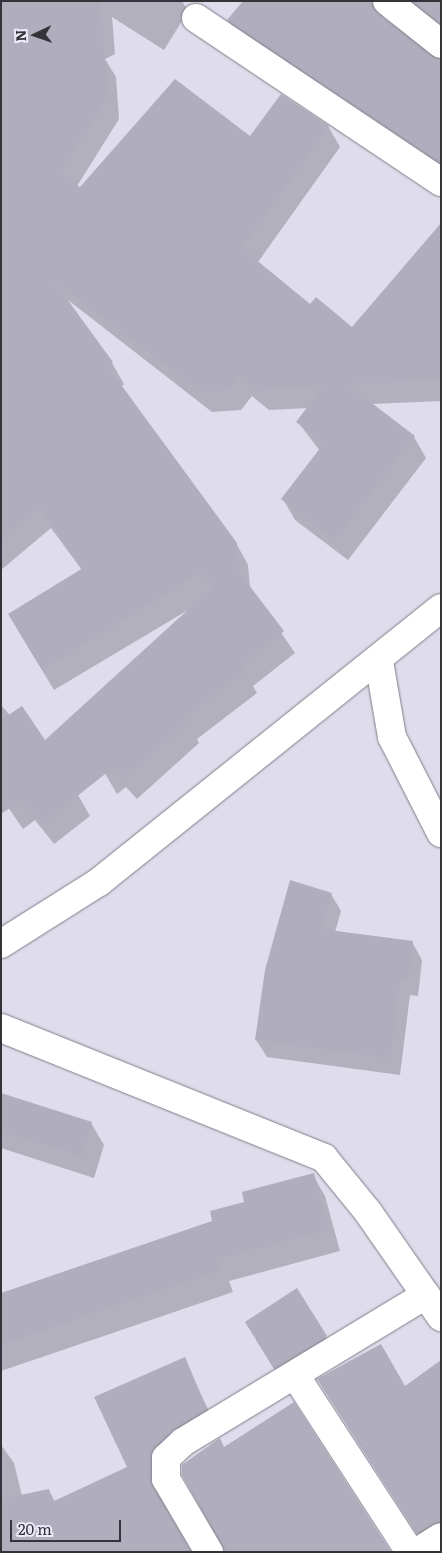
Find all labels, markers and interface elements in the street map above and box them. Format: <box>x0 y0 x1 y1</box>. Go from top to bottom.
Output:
north arrow <box>10 10 60 60</box>
text: N <box>10 29 30 42</box>
scale bar <box>12 1510 124 1542</box>
text: 20 m <box>18 1517 52 1540</box>

